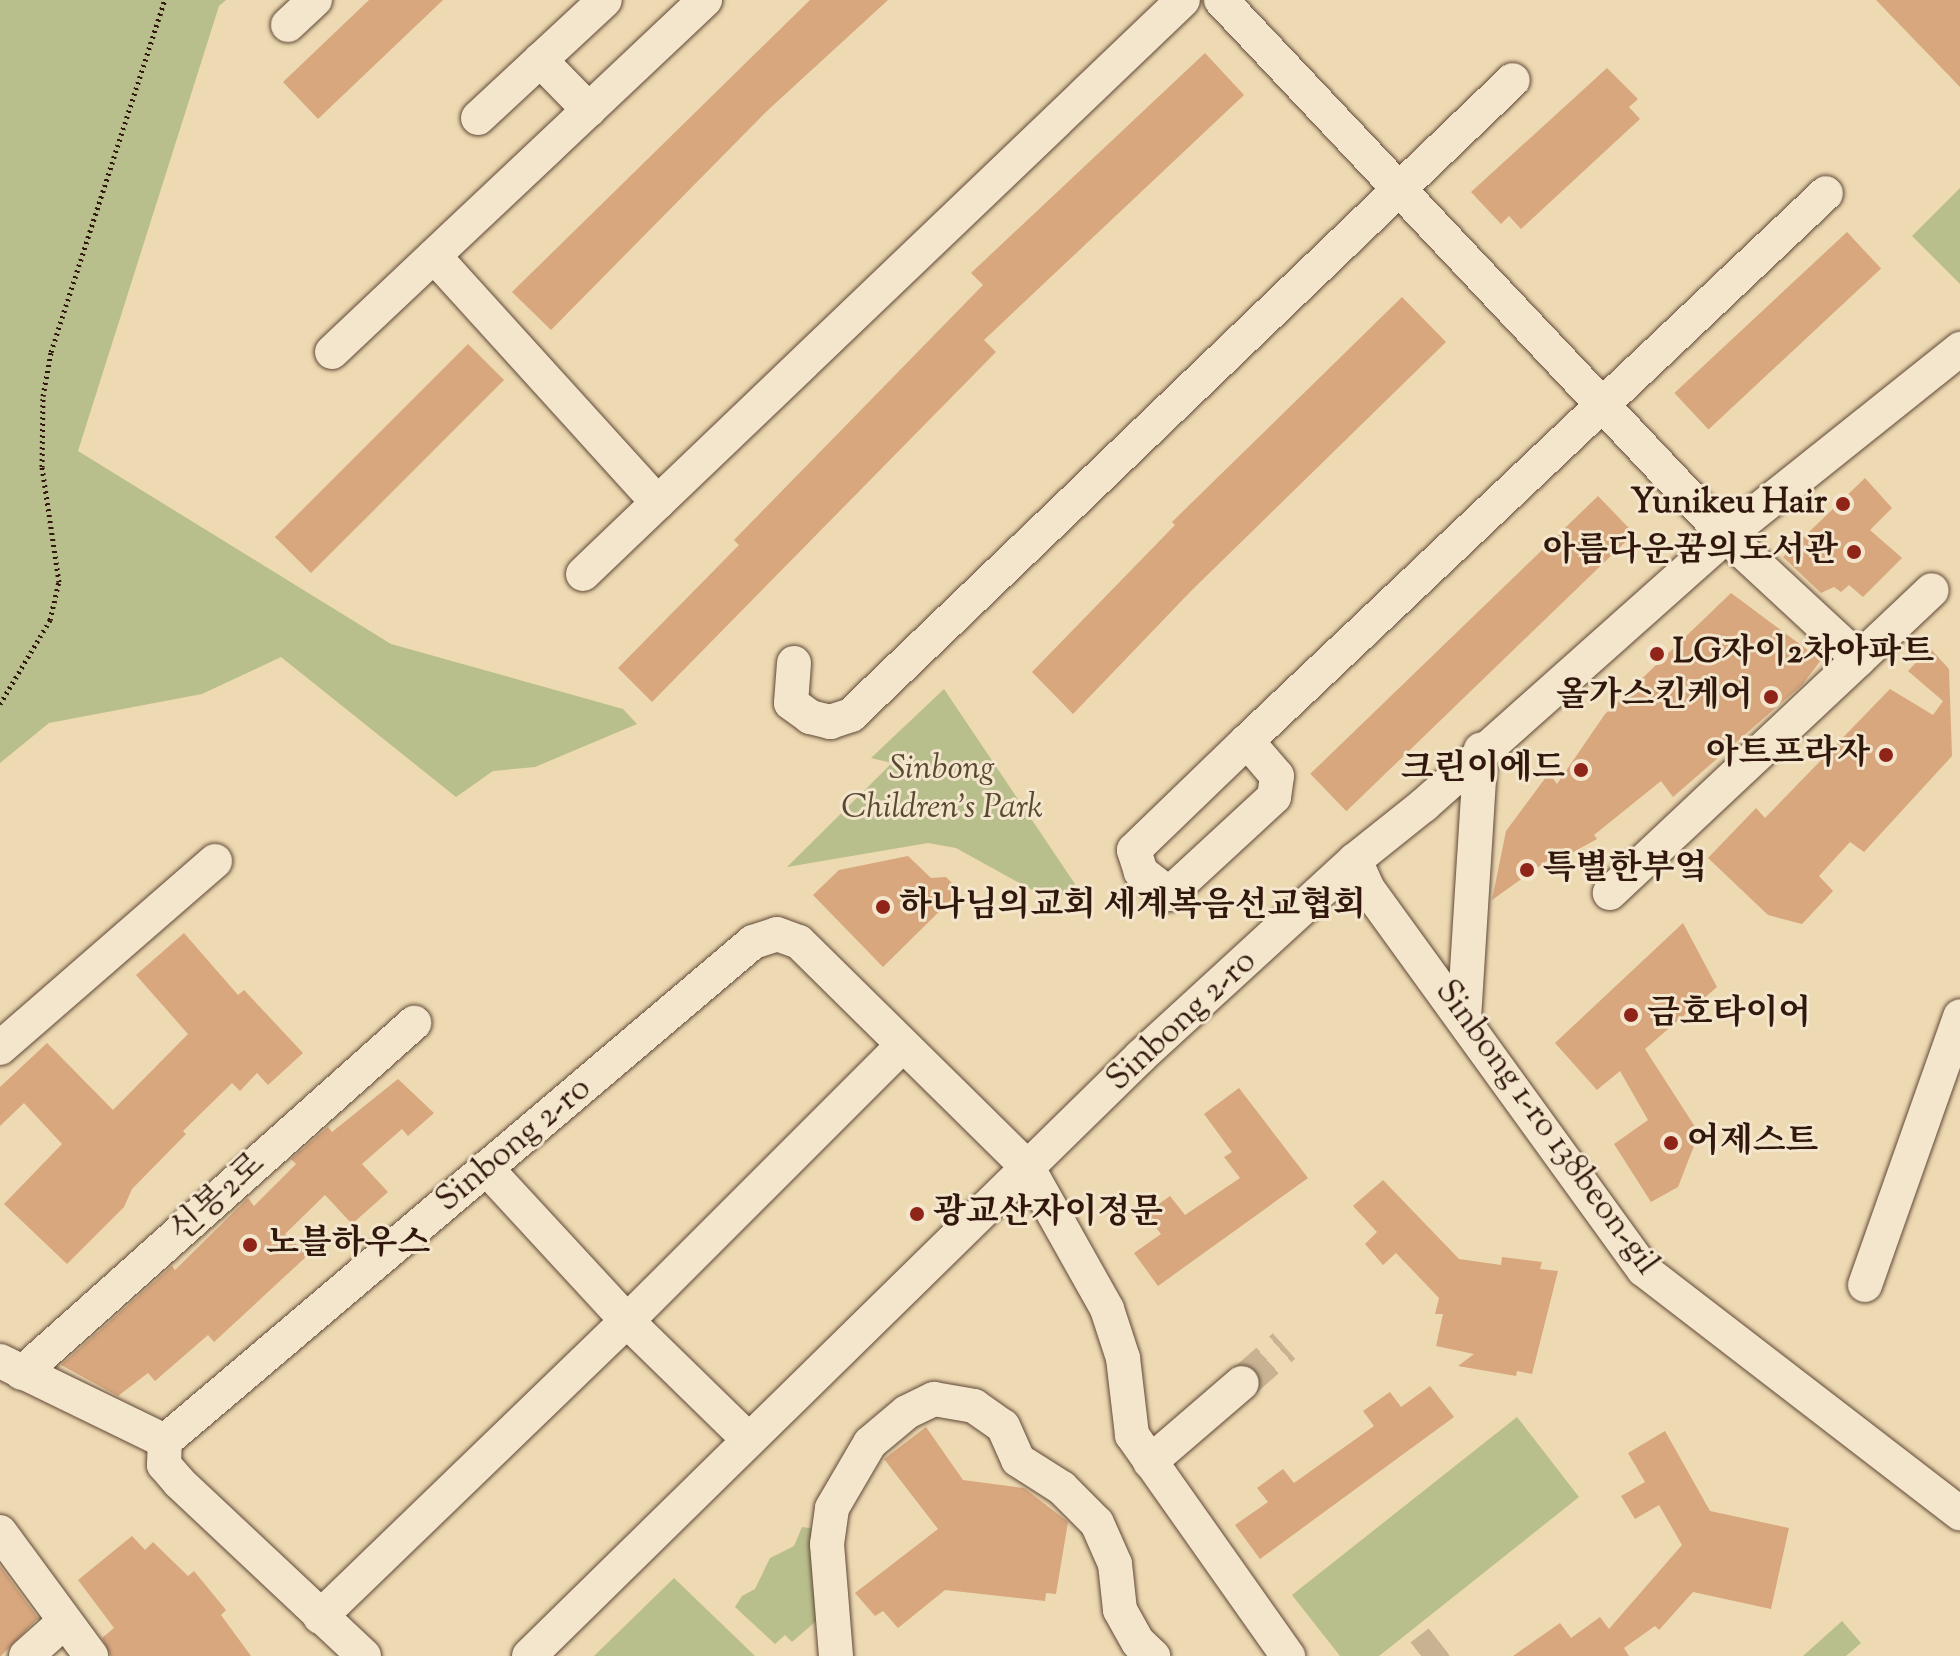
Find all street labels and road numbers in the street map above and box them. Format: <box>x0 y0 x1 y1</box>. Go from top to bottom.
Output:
street label: Sinbong 2-ro <box>1099 942 1265 1100</box>
street label: Sinbong 1-ro 138beon-gil <box>1425 973 1667 1283</box>
street label: Sinbong 2-ro <box>428 1069 600 1221</box>
street label: 신봉2로 <box>162 1145 274 1251</box>

